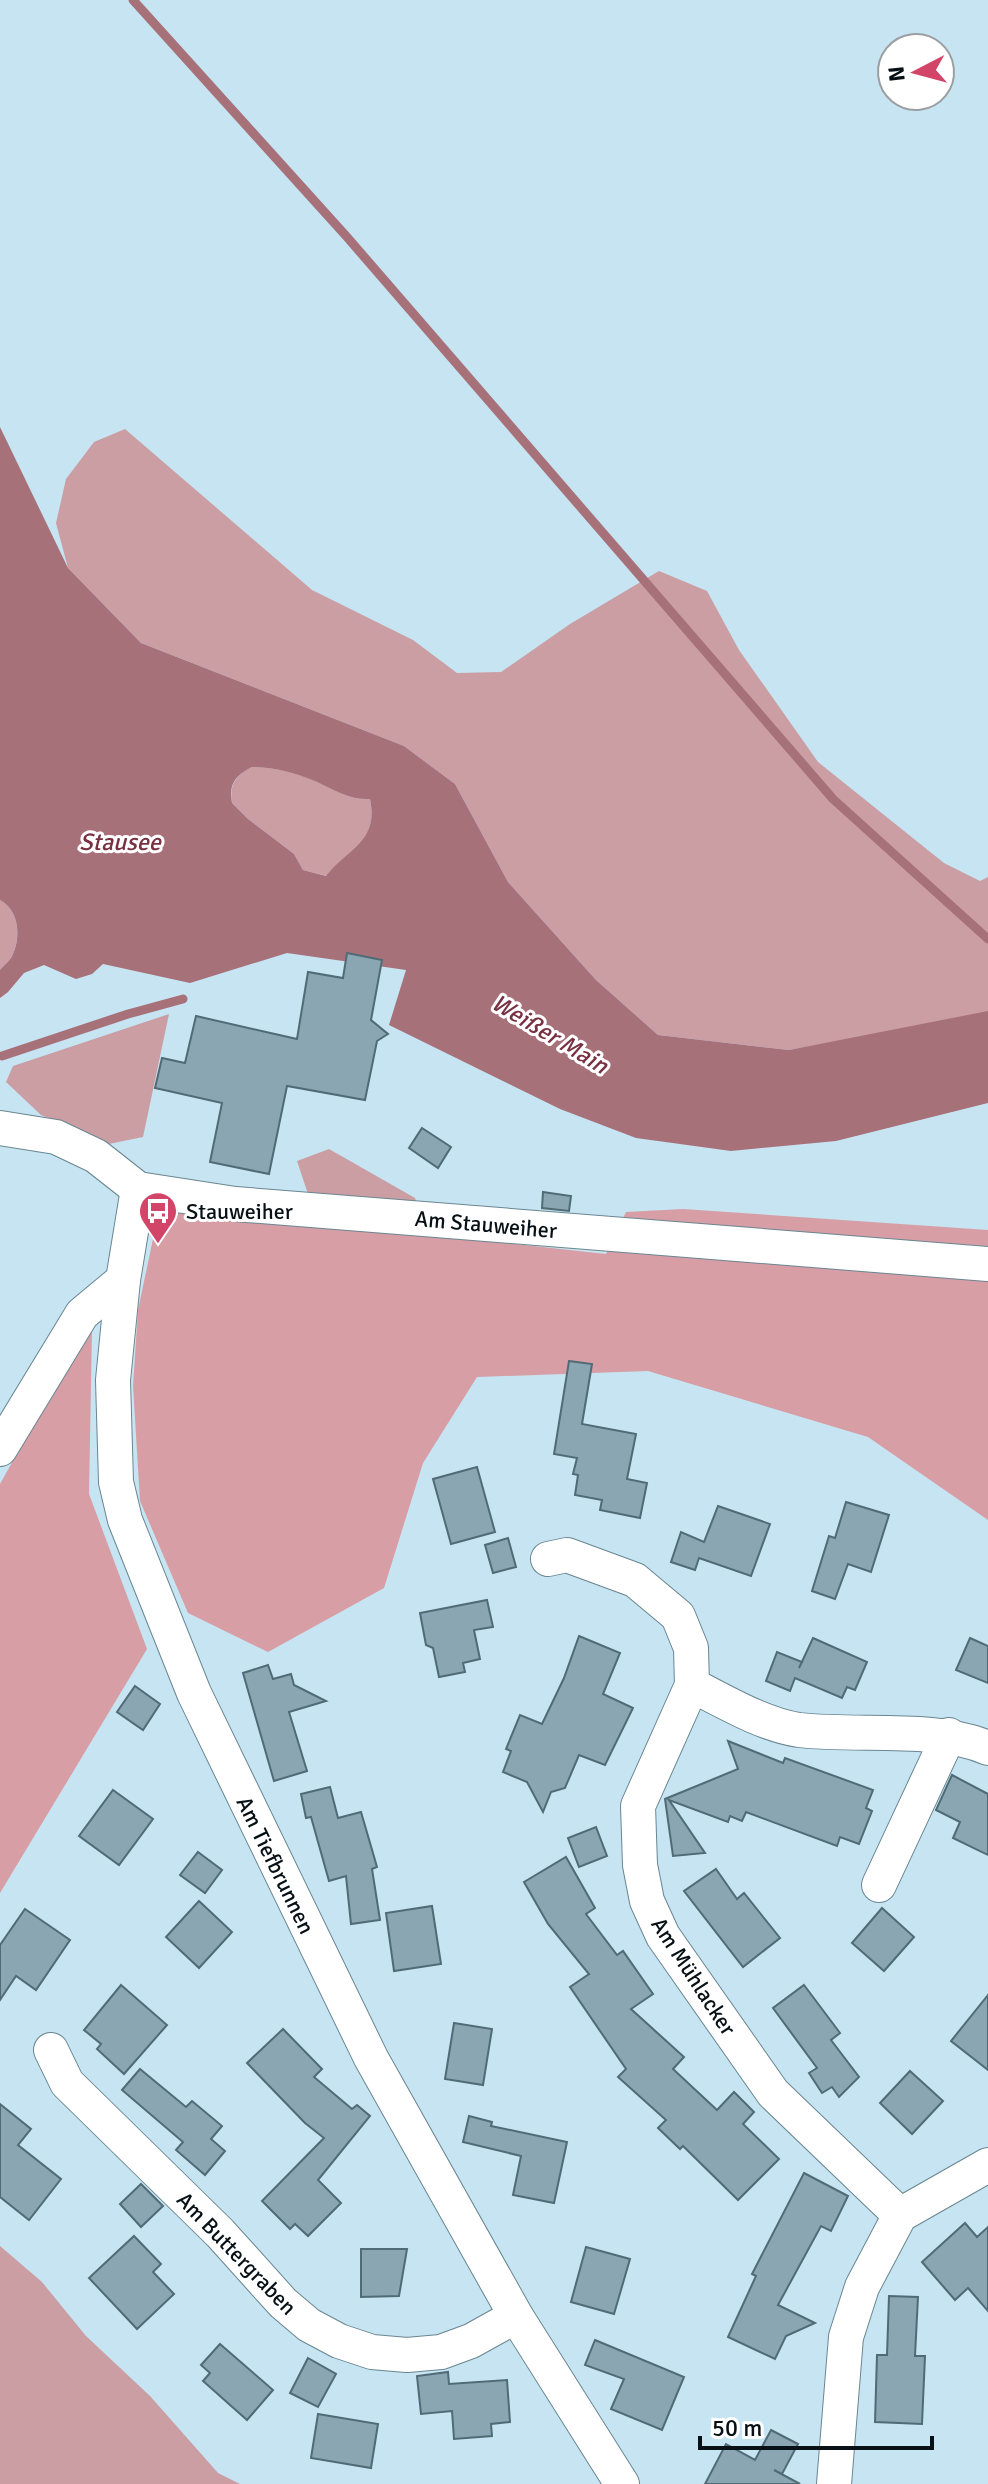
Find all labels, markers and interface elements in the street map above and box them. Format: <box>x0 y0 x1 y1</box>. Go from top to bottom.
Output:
north arrow <box>876 32 956 112</box>
text: N <box>882 65 911 83</box>
water label: Stausee <box>79 827 162 857</box>
water label: Weißer Main <box>486 988 614 1081</box>
bus stop icon: Stauweiher <box>137 1190 179 1245</box>
place label: Stauweiher <box>186 1198 293 1225</box>
street label: Am Stauweiher <box>414 1205 558 1244</box>
street label: Am Tiefbrunnen <box>231 1792 321 1938</box>
street label: Am Mühlacker <box>645 1912 742 2040</box>
street label: Am Buttergraben <box>171 2186 302 2320</box>
scale bar <box>700 2400 932 2450</box>
text: 50 m <box>712 2413 762 2443</box>

